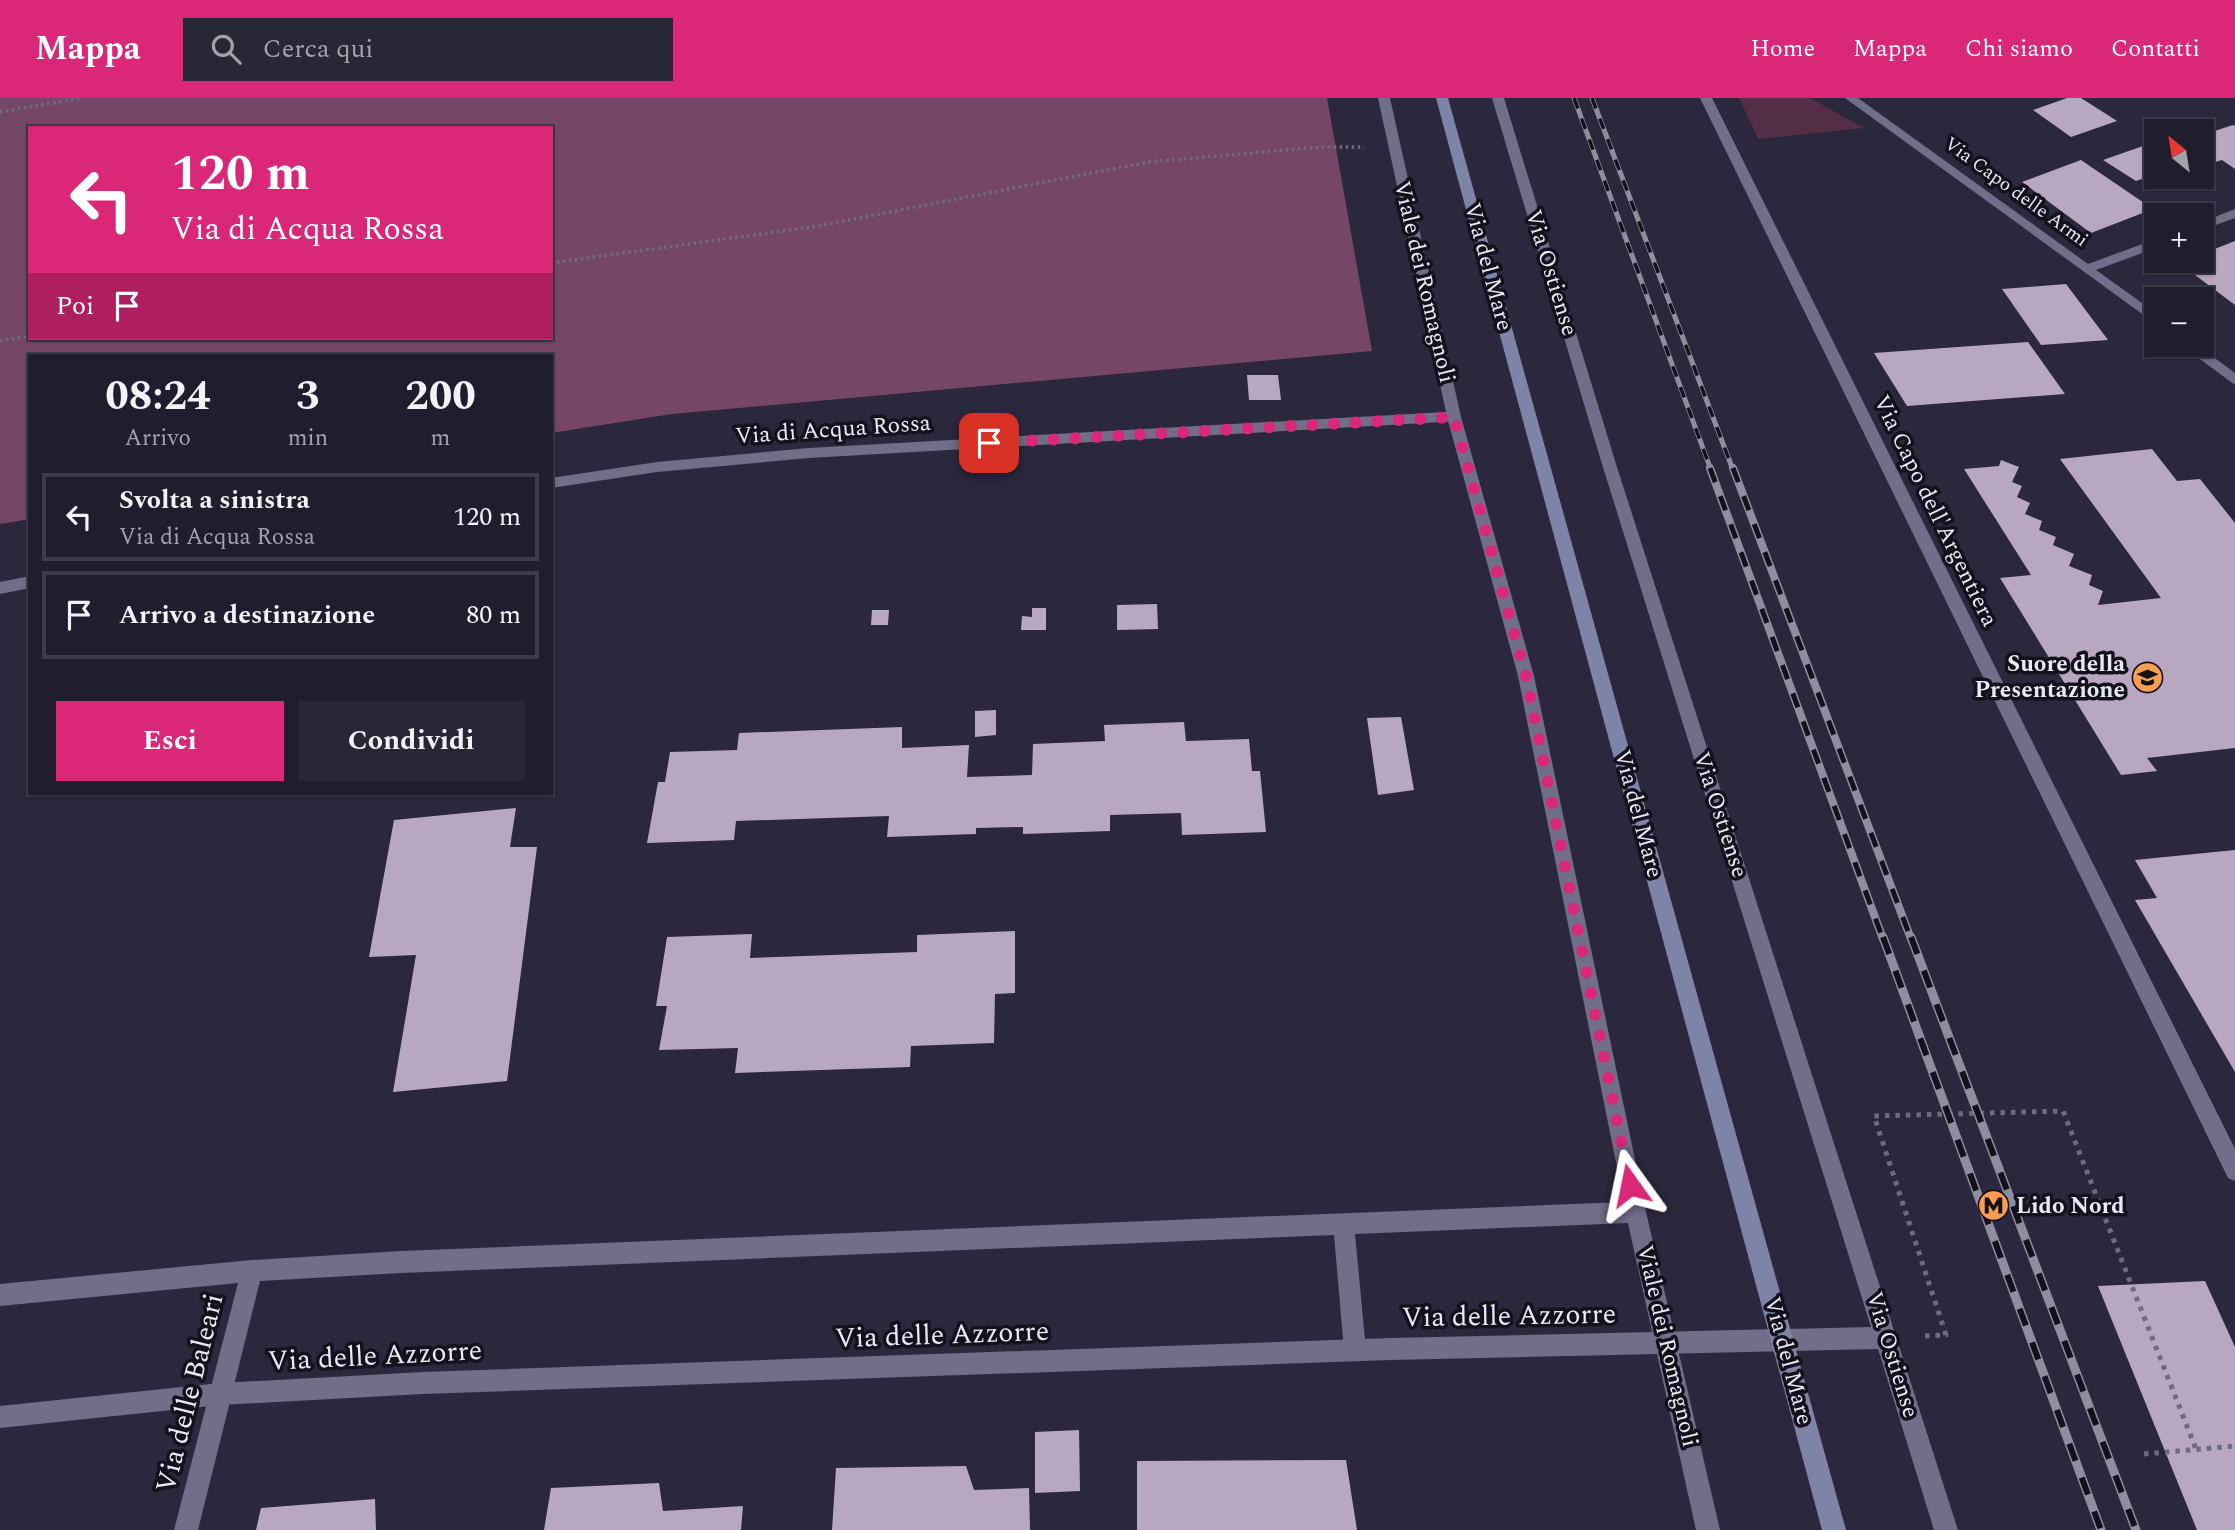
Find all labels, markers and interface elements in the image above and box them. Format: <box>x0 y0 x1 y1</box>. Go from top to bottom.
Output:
search box <box>183 18 673 81</box>
text: Mappa <box>35 24 141 74</box>
text: Cerca qui <box>263 29 373 69</box>
icon: search <box>207 30 245 68</box>
text: Home <box>1750 31 1815 67</box>
text: Mappa <box>1853 31 1927 67</box>
text: Chi siamo <box>1965 31 2073 67</box>
text: Contatti <box>2111 31 2200 67</box>
north arrow <box>2144 119 2214 189</box>
map controls <box>2144 119 2214 357</box>
street label: Via Capo delle Armi <box>1938 130 2094 254</box>
text: 120 m <box>171 137 310 212</box>
icon: left <box>56 154 147 245</box>
street label: Viale dei Romagnoli <box>1384 177 1464 387</box>
street label: Via del Mare <box>1454 199 1522 335</box>
button: + <box>2144 203 2214 273</box>
text: Via di Acqua Rossa <box>171 205 444 254</box>
street label: Via Ostiense <box>1515 206 1587 340</box>
text: Poi <box>56 286 94 326</box>
icon: arrive <box>108 287 146 325</box>
button: − <box>2144 287 2214 357</box>
text: 08:24 <box>105 365 211 428</box>
text: 3 <box>296 365 320 428</box>
text: 200 <box>405 365 476 428</box>
street label: Via Capo dell'Argentiera <box>1864 389 2006 633</box>
street label: Via di Acqua Rossa <box>734 406 932 454</box>
pin <box>959 413 1019 473</box>
text: Arrivo <box>125 421 191 456</box>
text: min <box>288 421 328 456</box>
text: m <box>431 421 450 456</box>
icon: arrive <box>970 424 1008 462</box>
text: Svolta a sinistra <box>119 480 310 520</box>
text: 120 m <box>453 497 521 537</box>
icon: left <box>60 498 98 536</box>
text: Via di Acqua Rossa <box>119 520 315 555</box>
text: Arrivo a destinazione <box>119 595 375 635</box>
text: 80 m <box>466 595 521 635</box>
icon: arrive <box>60 596 98 634</box>
place label: Suore della Presentazione <box>1974 647 2125 708</box>
school or university icon: Suore della Presentazione <box>2131 660 2165 694</box>
button: Esci <box>56 701 284 781</box>
button: Condividi <box>298 701 525 781</box>
street label: Via del Mare <box>1604 746 1672 882</box>
street label: Via Ostiense <box>1683 748 1757 882</box>
position arrow <box>1593 1148 1667 1222</box>
metro station icon: Lido Nord <box>1976 1189 2010 1223</box>
place label: Lido Nord <box>2016 1189 2125 1224</box>
street label: Viale dei Romagnoli <box>1627 1241 1707 1451</box>
street label: Via Ostiense <box>1856 1288 1928 1422</box>
street label: Via delle Baleari <box>144 1289 236 1497</box>
street label: Via delle Azzorre <box>1401 1293 1617 1339</box>
street label: Via del Mare <box>1754 1293 1822 1429</box>
street label: Via delle Azzorre <box>834 1310 1050 1360</box>
street label: Via delle Azzorre <box>267 1329 483 1383</box>

